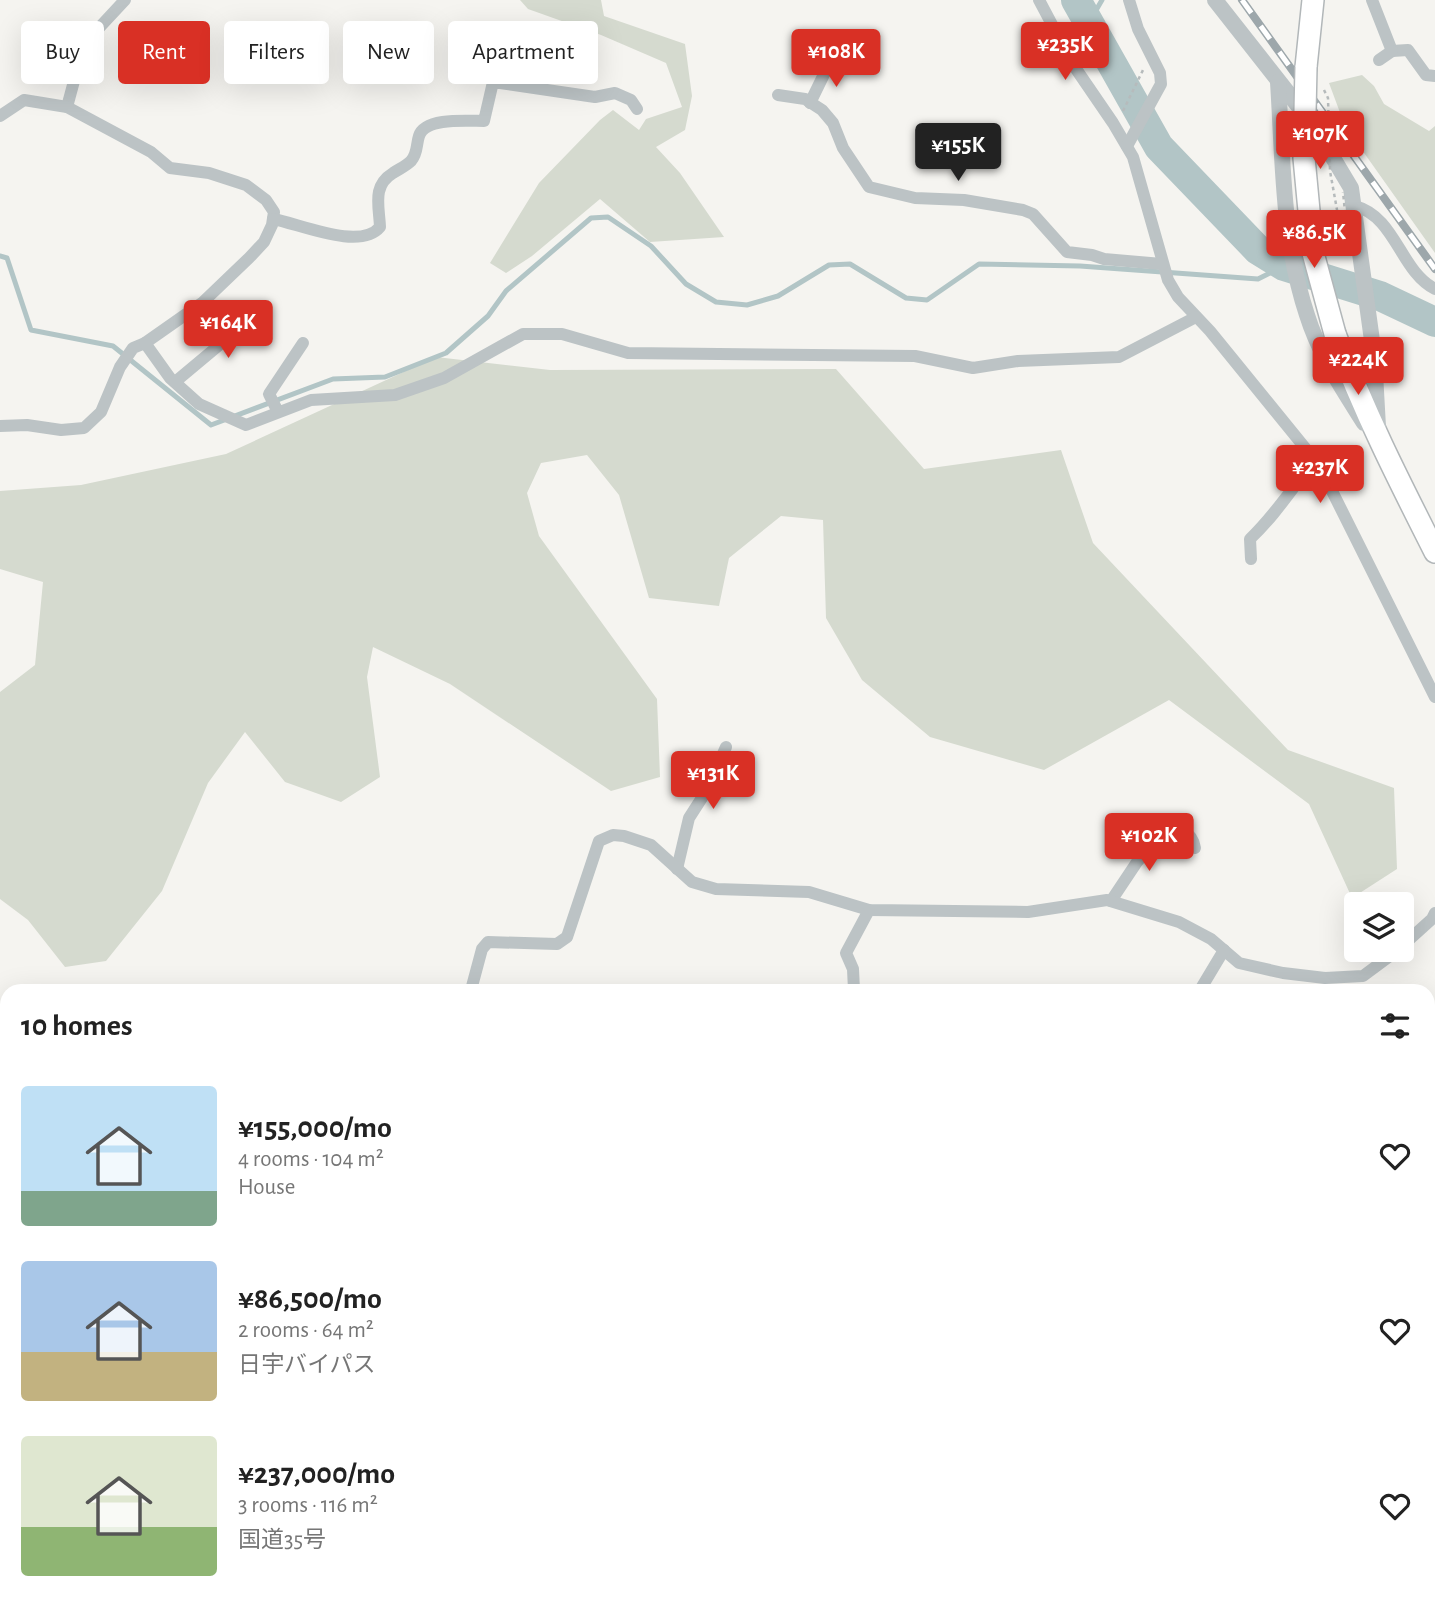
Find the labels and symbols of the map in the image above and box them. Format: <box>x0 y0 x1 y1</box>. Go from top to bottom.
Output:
pin: ¥235K <box>1016 22 1114 82</box>
pin: ¥108K <box>787 29 885 89</box>
pin: ¥107K <box>1271 111 1369 171</box>
pin: ¥155K <box>909 124 1007 183</box>
pin: ¥86.5K <box>1257 210 1371 270</box>
pin: ¥164K <box>179 300 277 360</box>
pin: ¥224K <box>1309 338 1407 397</box>
pin: ¥237K <box>1271 446 1369 505</box>
pin: ¥131K <box>664 752 762 811</box>
pin: ¥102K <box>1100 814 1198 873</box>

